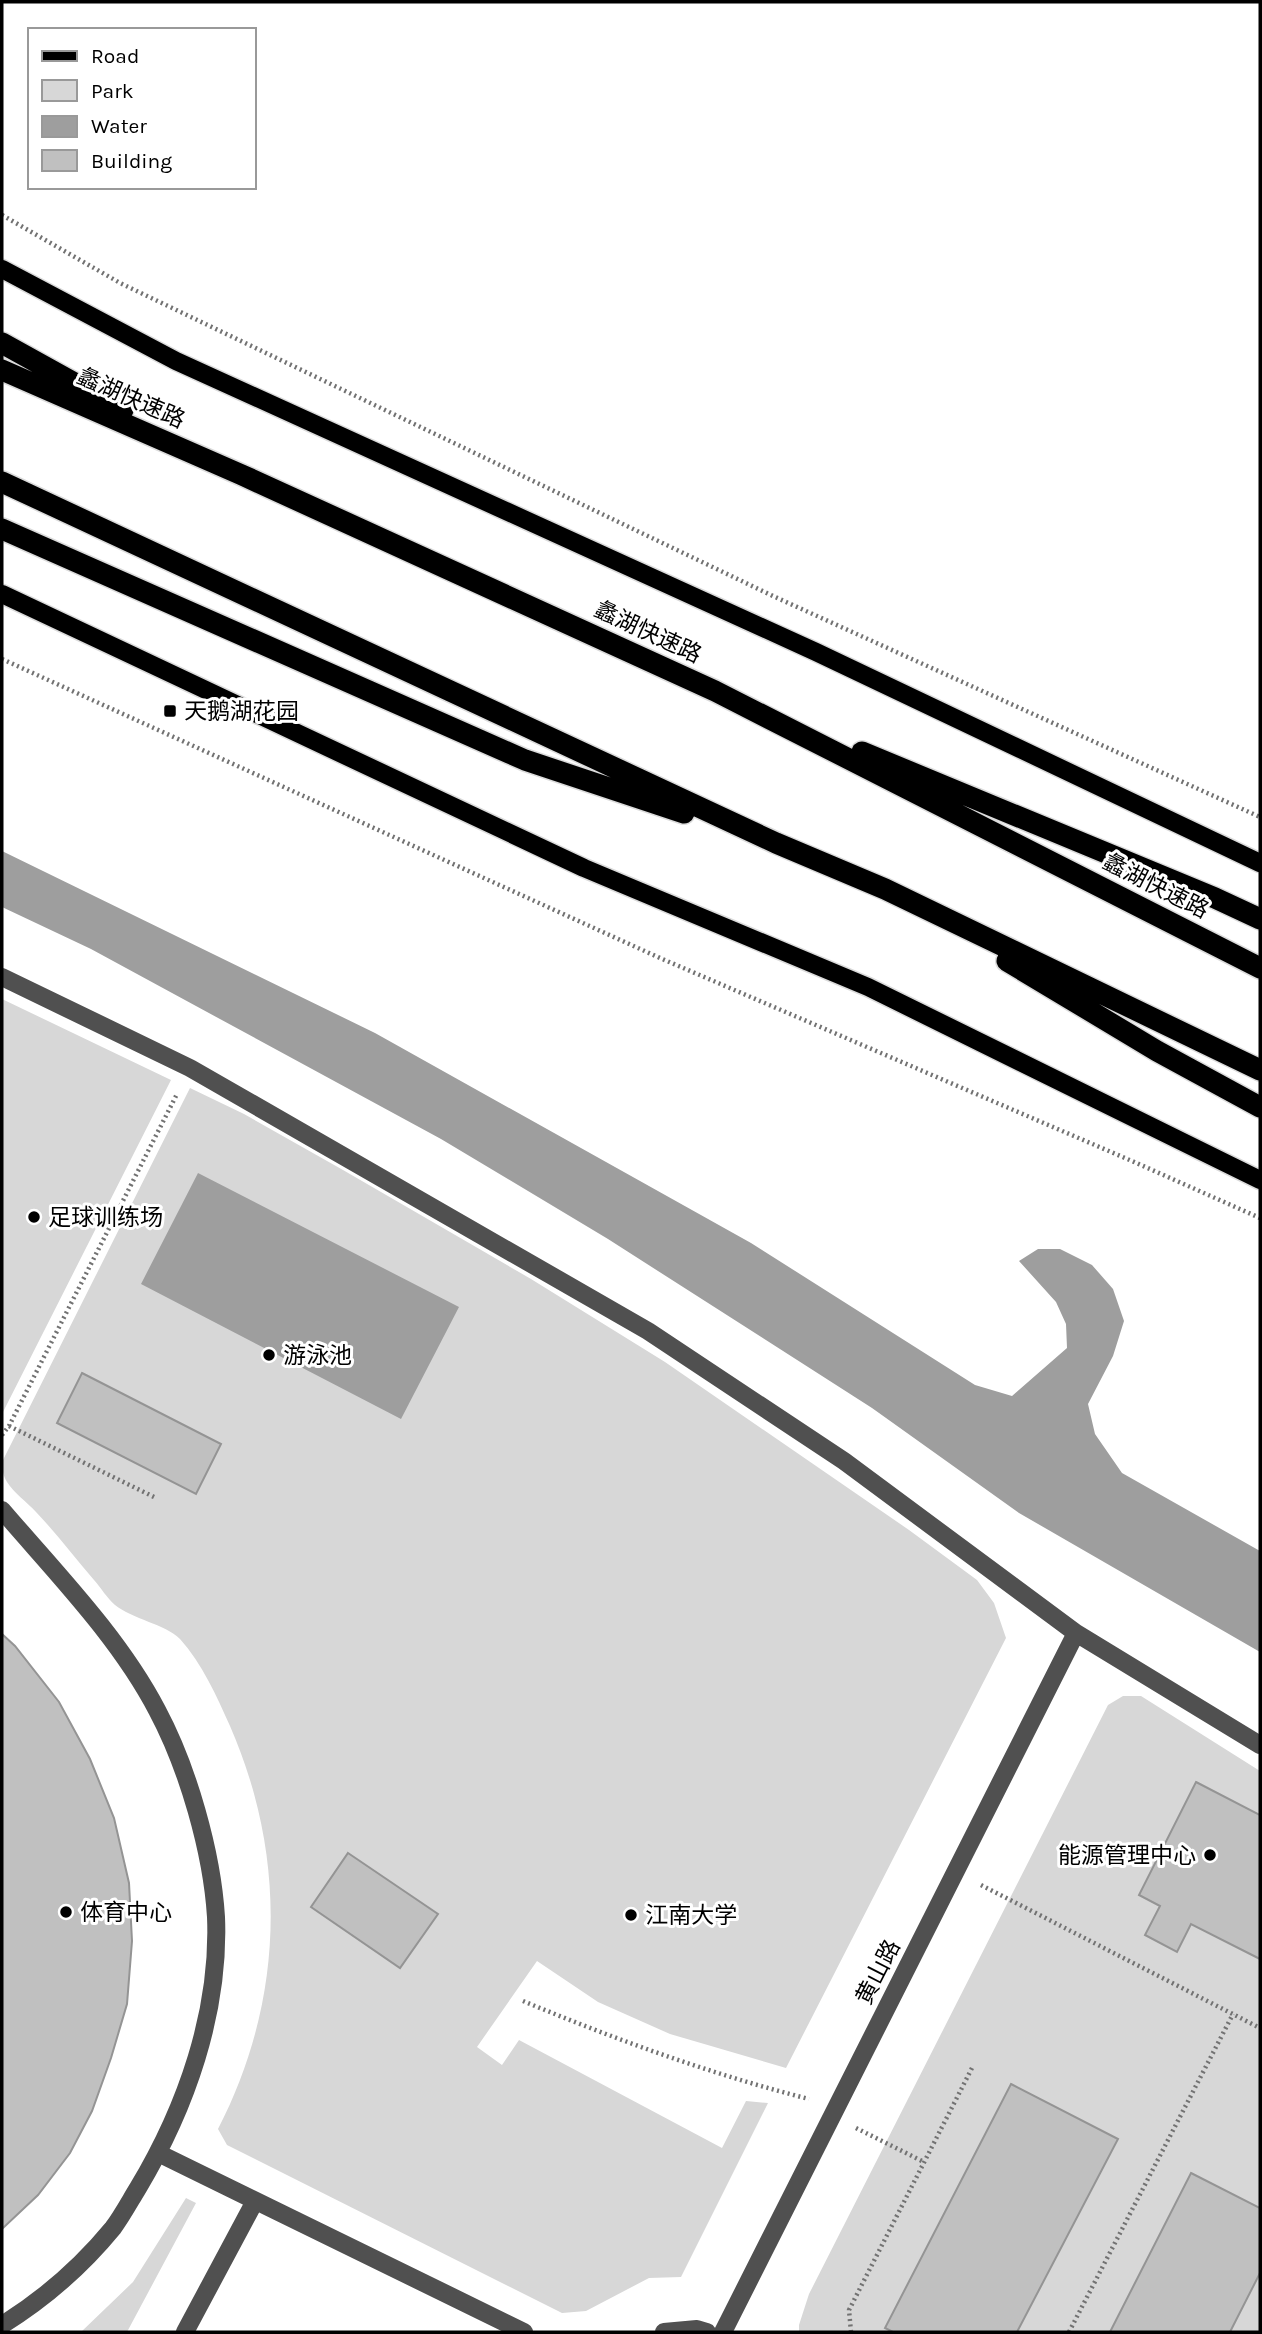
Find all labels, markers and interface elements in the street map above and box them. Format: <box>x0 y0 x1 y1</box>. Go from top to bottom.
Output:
legend <box>28 28 256 189</box>
text: Road <box>91 44 139 68</box>
text: Park <box>91 79 134 103</box>
text: Water <box>91 114 147 138</box>
text: Building <box>91 149 172 173</box>
street label: 蠡湖快速路 <box>73 362 189 434</box>
street label: 蠡湖快速路 <box>590 595 706 669</box>
place label: 天鹅湖花园 <box>184 698 299 725</box>
marker: 天鹅湖花园 <box>162 703 178 719</box>
street label: 蠡湖快速路 <box>1099 848 1213 924</box>
place label: 足球训练场 <box>48 1204 163 1231</box>
marker: 足球训练场 <box>26 1209 42 1225</box>
place label: 游泳池 <box>283 1342 352 1369</box>
marker: 游泳池 <box>261 1347 277 1363</box>
place label: 能源管理中心 <box>1058 1842 1196 1869</box>
marker: 能源管理中心 <box>1202 1847 1218 1863</box>
place label: 体育中心 <box>80 1899 172 1926</box>
place label: 江南大学 <box>645 1902 737 1929</box>
marker: 体育中心 <box>58 1904 74 1920</box>
marker: 江南大学 <box>623 1907 639 1923</box>
street label: 黄山路 <box>850 1935 906 2009</box>

